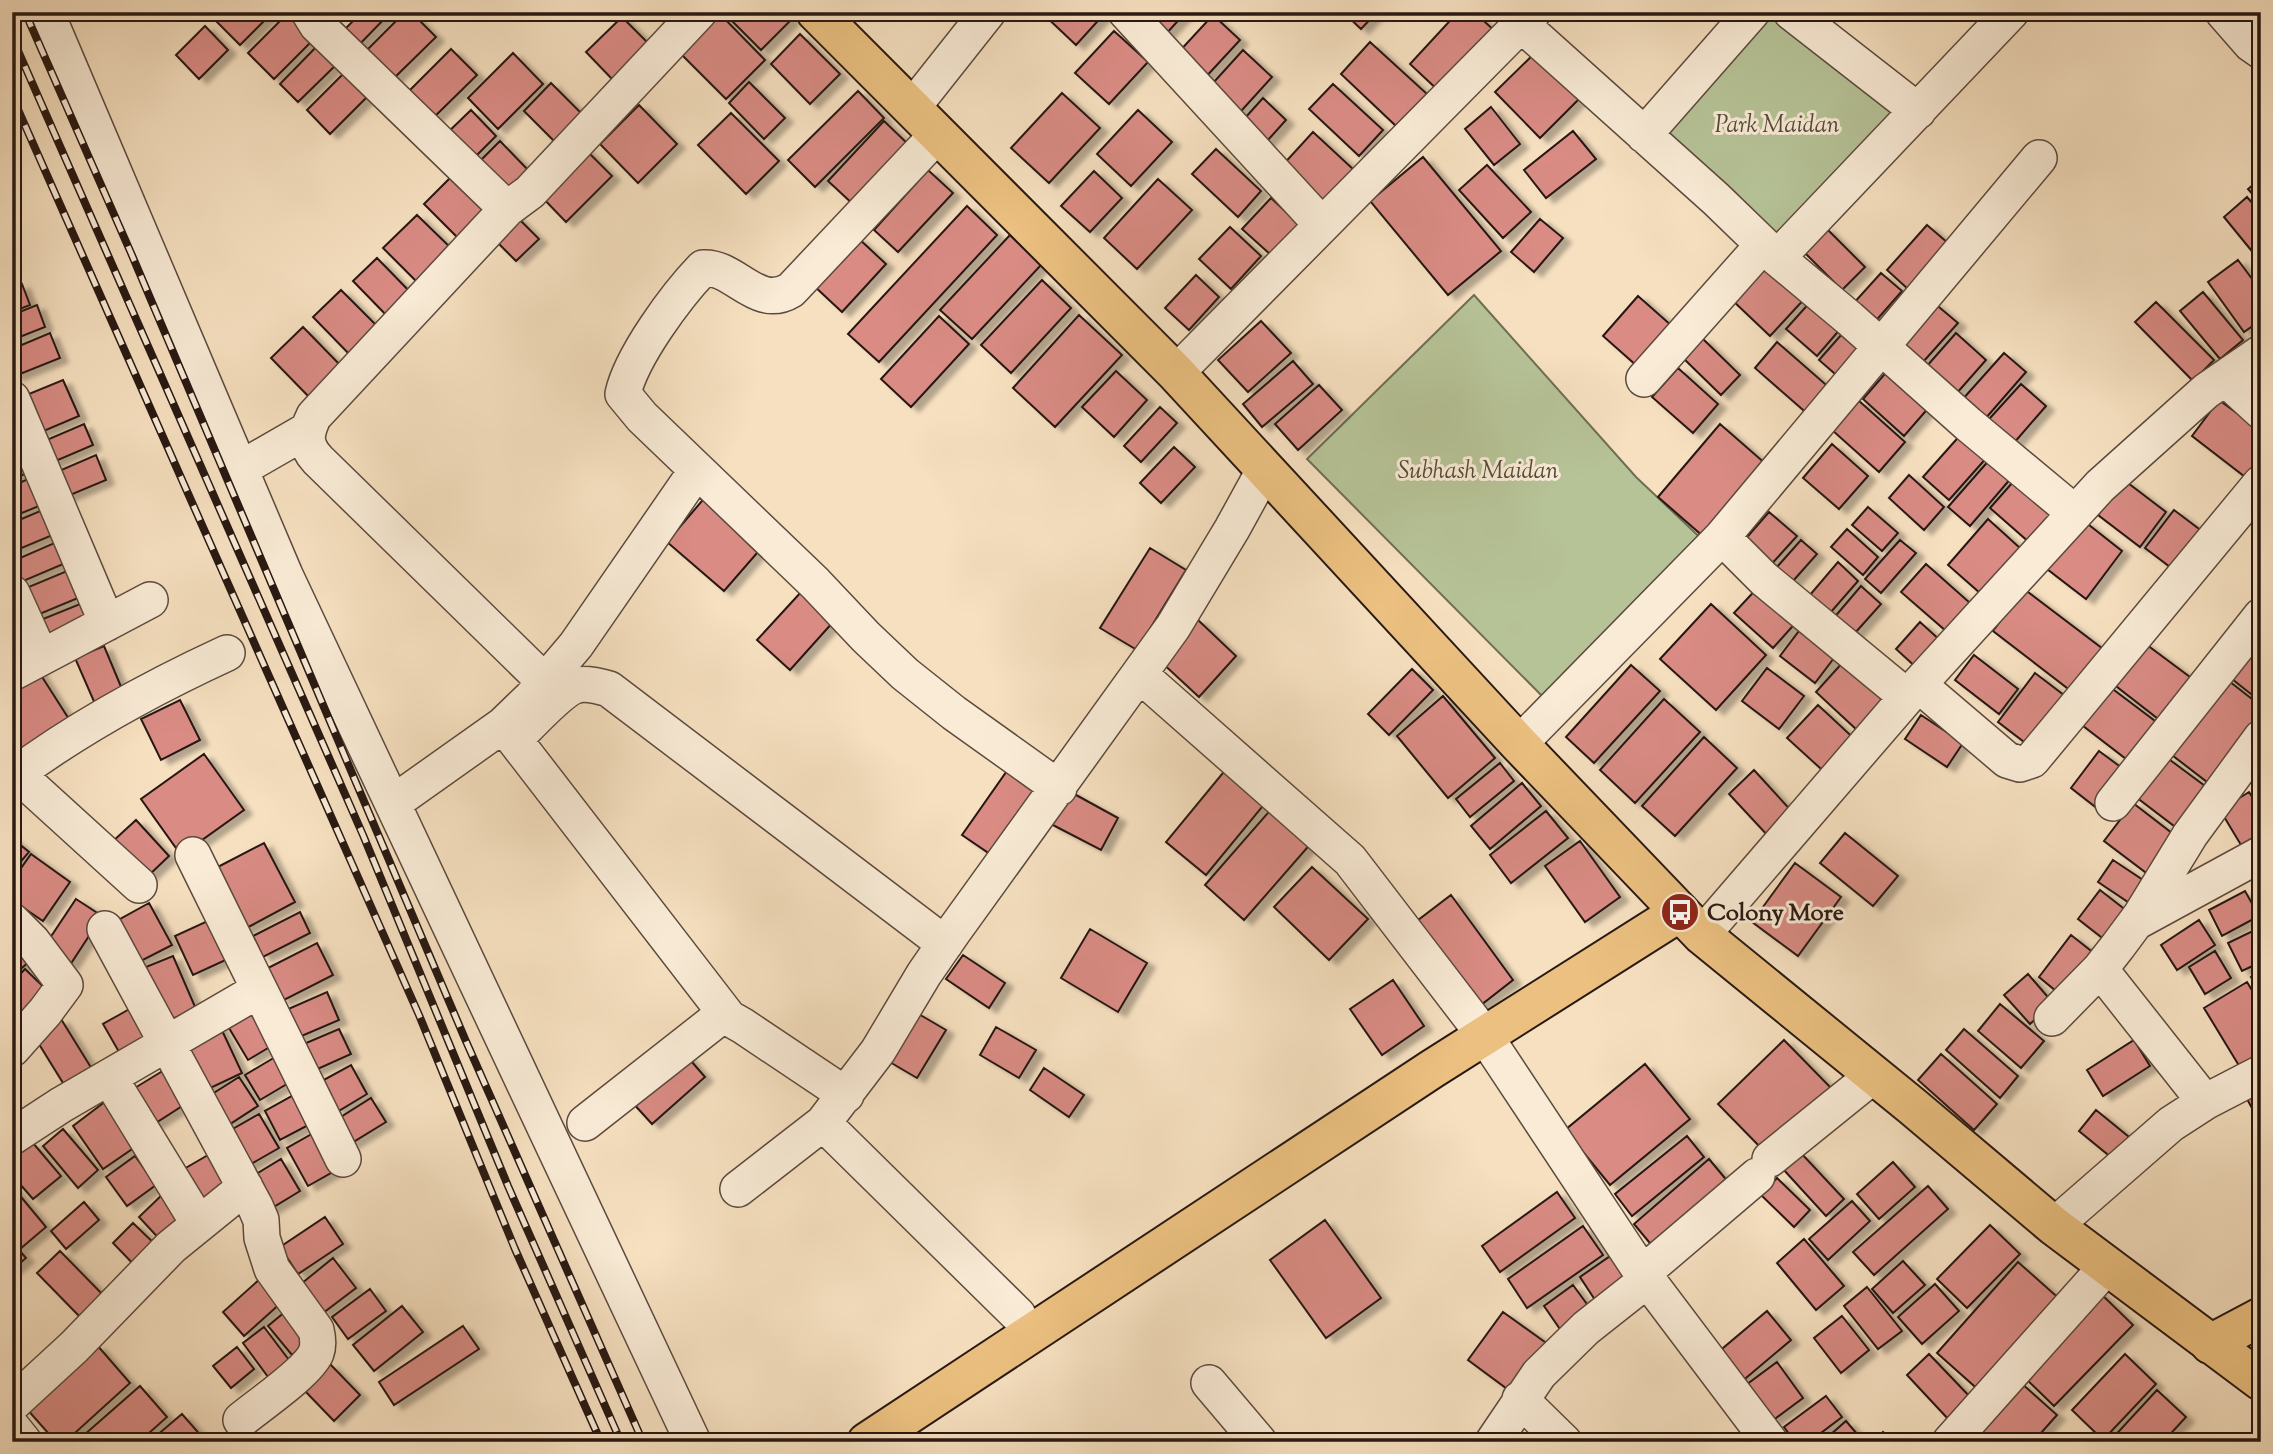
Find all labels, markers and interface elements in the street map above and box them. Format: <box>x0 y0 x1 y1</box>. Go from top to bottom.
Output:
park label: Park Maidan <box>1715 109 1840 143</box>
park label: Subhash Maidan <box>1398 455 1559 489</box>
bus stop icon: Colony More <box>1659 891 1701 933</box>
place label: Colony More <box>1707 897 1844 931</box>

